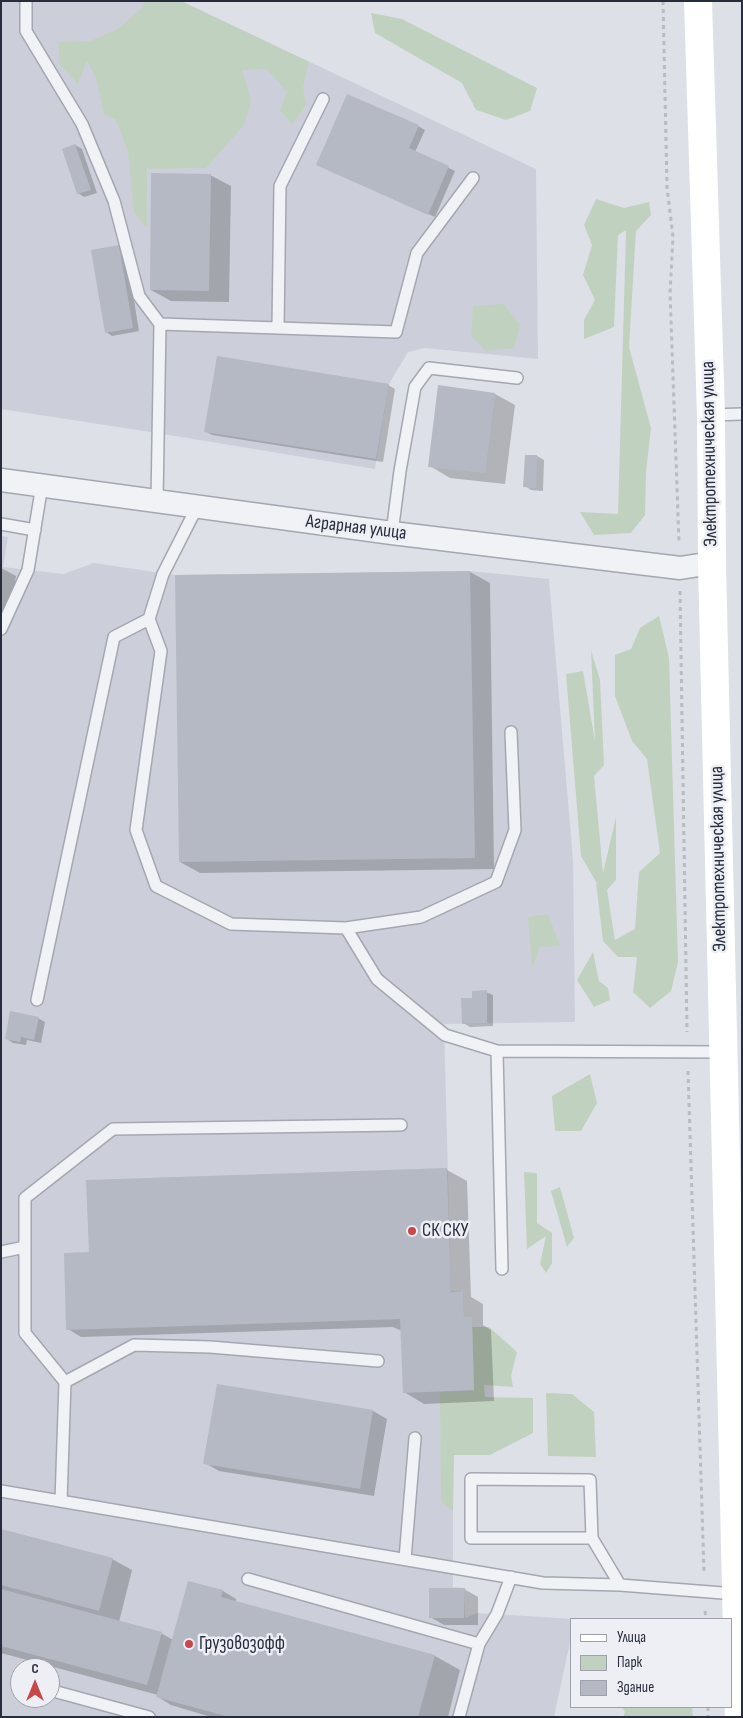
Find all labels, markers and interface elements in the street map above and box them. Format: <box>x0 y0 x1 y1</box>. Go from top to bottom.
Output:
street label: Электротехническая улица <box>697 361 723 547</box>
street label: Аграрная улица <box>304 511 408 545</box>
street label: Электротехническая улица <box>706 766 732 952</box>
place label: СК СКУ <box>422 1220 469 1242</box>
marker: СК СКУ <box>406 1225 418 1237</box>
legend <box>570 1618 733 1708</box>
text: Улица <box>617 1628 646 1647</box>
place label: Грузовозофф <box>199 1633 285 1655</box>
marker: Грузовозофф <box>183 1638 195 1650</box>
text: Парк <box>617 1653 642 1672</box>
north arrow <box>10 1658 60 1708</box>
text: С <box>31 1660 39 1677</box>
text: Здание <box>617 1678 654 1697</box>

